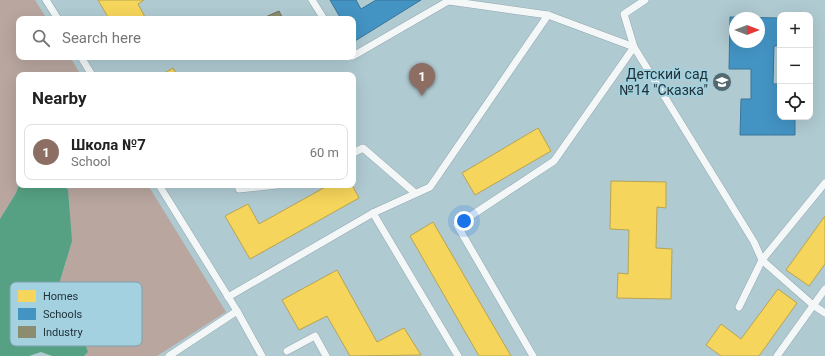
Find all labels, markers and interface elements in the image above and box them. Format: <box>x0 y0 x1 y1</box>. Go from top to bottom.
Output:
north arrow <box>729 12 765 48</box>
map controls <box>777 12 813 120</box>
button: + <box>777 12 813 48</box>
search box <box>16 16 356 60</box>
icon: search <box>30 27 52 49</box>
text: Search here <box>62 29 141 47</box>
button: − <box>777 48 813 84</box>
pin: 1 <box>409 63 435 96</box>
place label: Детский сад №14 "Сказка" <box>619 66 709 98</box>
school or university icon: Детский сад №14 "Сказка" <box>711 71 733 93</box>
button: locate <box>777 84 813 120</box>
text: Nearby <box>32 88 87 108</box>
text: Школа №7 <box>71 136 146 154</box>
text: 1 <box>42 145 50 160</box>
text: 60 m <box>310 145 339 160</box>
text: School <box>71 154 111 169</box>
your location <box>454 211 474 231</box>
legend <box>10 282 142 346</box>
text: Homes <box>43 290 79 303</box>
text: Schools <box>43 308 83 321</box>
text: Industry <box>43 326 83 339</box>

